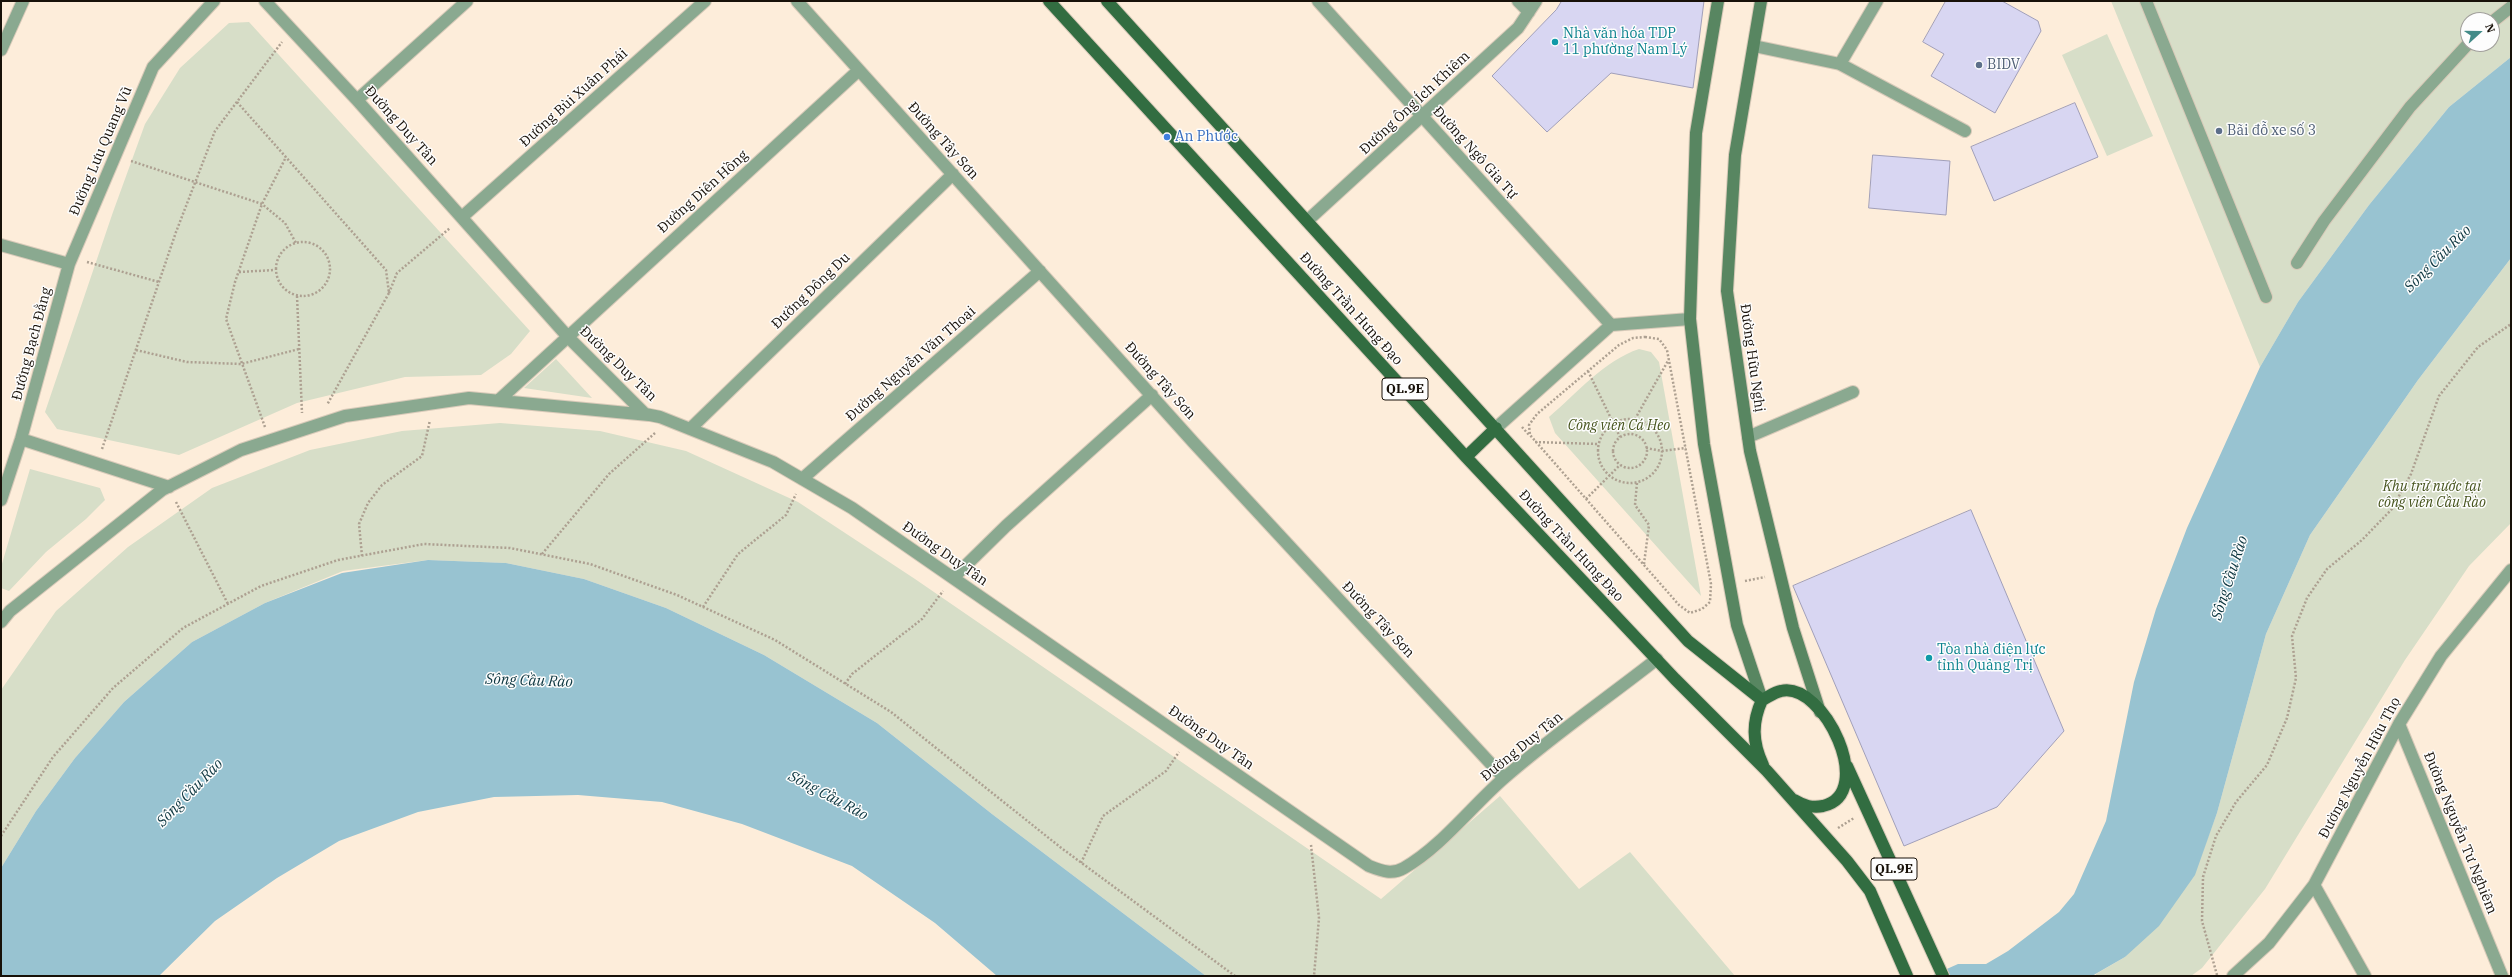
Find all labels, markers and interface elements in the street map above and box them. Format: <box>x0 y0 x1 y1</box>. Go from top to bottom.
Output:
north arrow <box>2460 12 2500 52</box>
text: N <box>2482 21 2498 35</box>
place label: Nhà văn hóa TDP 11 phường Nam Lý <box>1563 26 1687 58</box>
marker: Nhà văn hóa TDP 11 phường Nam Lý <box>1550 37 1560 47</box>
street label: Đường Bùi Xuân Phái <box>517 45 631 151</box>
street label: Đường Ông Ích Khiêm <box>1357 48 1473 158</box>
place label: BIDV <box>1987 57 2020 73</box>
marker: BIDV <box>1974 60 1984 70</box>
street label: Đường Duy Tân <box>361 83 441 169</box>
street label: Đường Lưu Quang Vũ <box>66 84 136 218</box>
street label: Đường Tây Sơn <box>904 99 982 183</box>
street label: Đường Ngô Gia Tự <box>1429 103 1521 203</box>
place label: Bãi đỗ xe số 3 <box>2227 123 2316 139</box>
marker: Bãi đỗ xe số 3 <box>2214 126 2224 136</box>
place label: An Phước <box>1175 129 1238 145</box>
marker: An Phước <box>1162 132 1172 142</box>
street label: Đường Diên Hồng <box>654 147 752 237</box>
water label: Sông Cầu Rào <box>2401 222 2475 296</box>
street label: Đường Đông Du <box>768 249 854 333</box>
street label: Đường Trần Hưng Đạo <box>1296 249 1406 369</box>
street label: Đường Bạch Đằng <box>9 286 55 402</box>
street label: Đường Nguyễn Văn Thoại <box>843 303 979 425</box>
street label: Đường Hữu Nghị <box>1736 303 1768 413</box>
street label: Đường Duy Tân <box>576 323 660 405</box>
street label: Đường Tây Sơn <box>1121 339 1199 423</box>
road number: QL.9E <box>1382 378 1428 400</box>
park label: Công viên Cá Heo <box>1568 418 1670 434</box>
park label: Khu trữ nước tại công viên Cầu Rào <box>2378 479 2486 512</box>
street label: Đường Trần Hưng Đạo <box>1515 487 1627 605</box>
street label: Đường Duy Tân <box>899 518 991 590</box>
water label: Sông Cầu Rào <box>2208 534 2252 622</box>
street label: Đường Tây Sơn <box>1338 578 1418 662</box>
place label: Tòa nhà điện lực tỉnh Quảng Trị <box>1937 642 2046 674</box>
marker: Tòa nhà điện lực tỉnh Quảng Trị <box>1924 653 1934 663</box>
water label: Sông Cầu Rào <box>485 670 573 692</box>
street label: Đường Nguyễn Hữu Thọ <box>2316 694 2404 842</box>
street label: Đường Duy Tân <box>1165 702 1257 774</box>
street label: Đường Duy Tân <box>1478 709 1566 785</box>
street label: Đường Nguyễn Tư Nghiêm <box>2420 750 2500 916</box>
water label: Sông Cầu Rào <box>153 755 227 831</box>
water label: Sông Cầu Rào <box>785 767 871 825</box>
road number: QL.9E <box>1871 858 1917 880</box>

